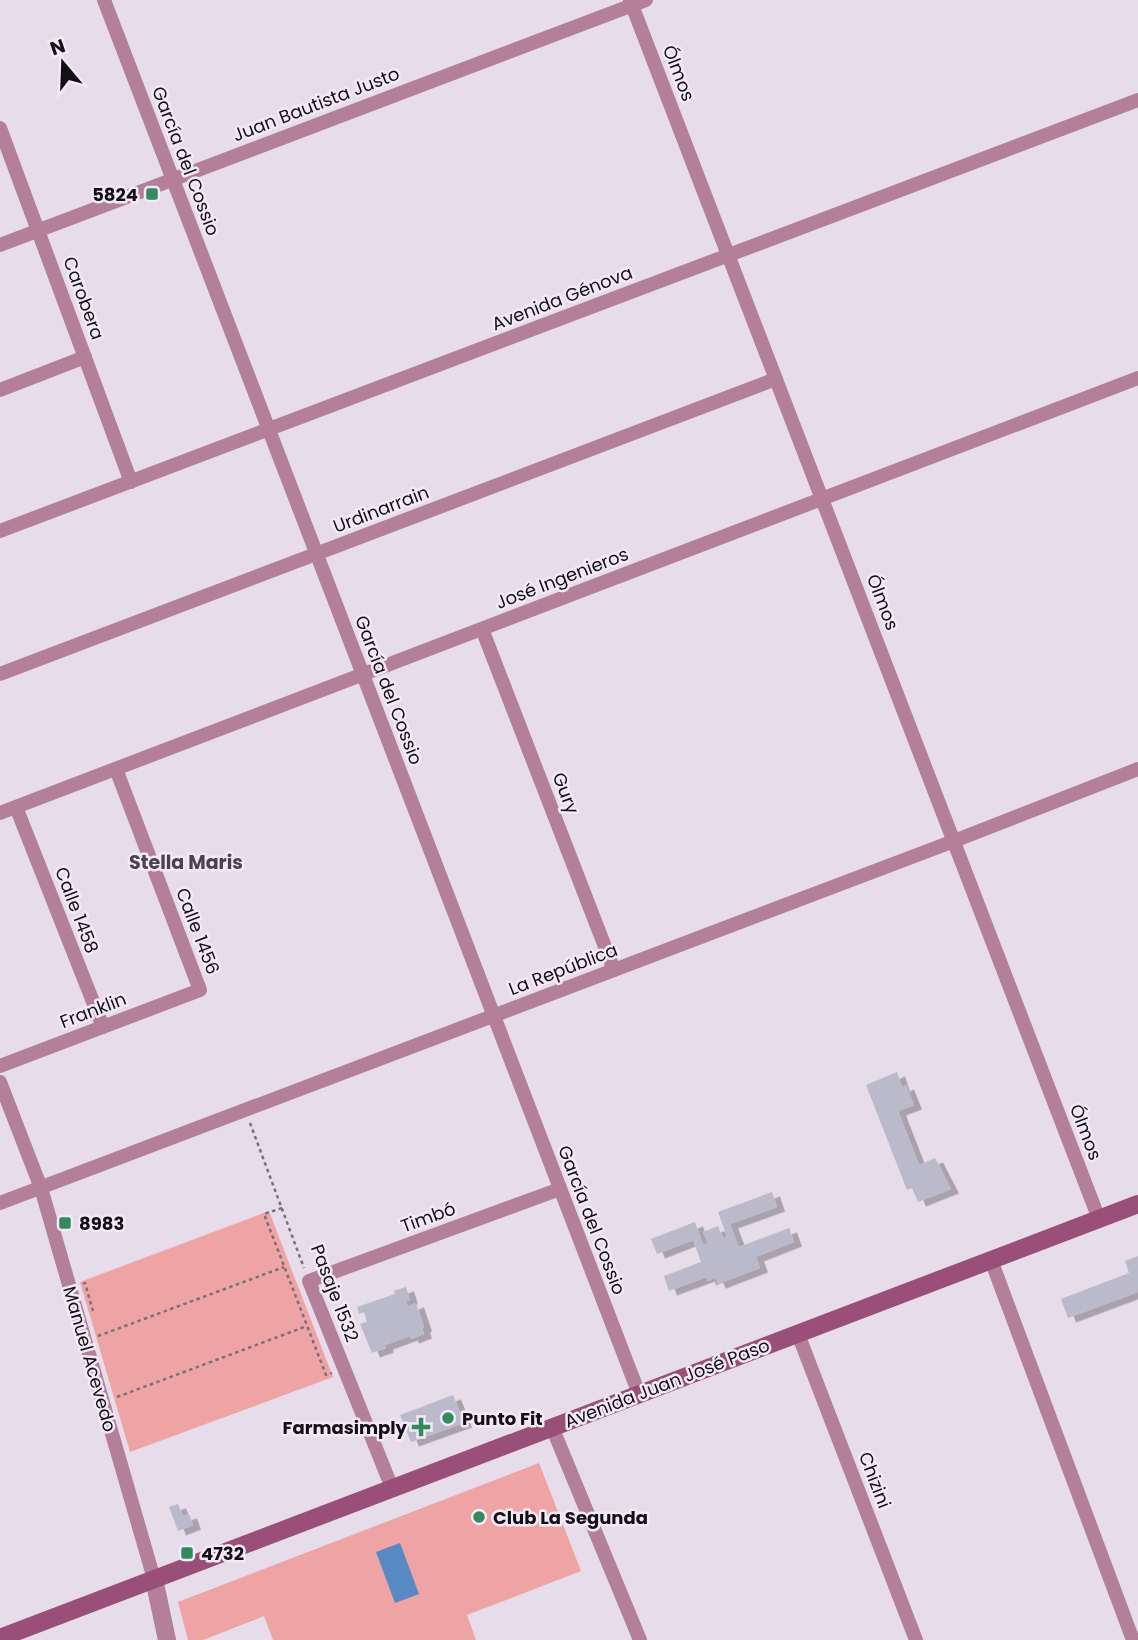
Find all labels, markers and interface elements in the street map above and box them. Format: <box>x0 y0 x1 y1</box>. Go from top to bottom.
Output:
north arrow <box>28 28 98 98</box>
text: N <box>46 32 69 62</box>
street label: Ólmos <box>657 41 701 105</box>
street label: Juan Bautista Justo <box>229 61 403 147</box>
street label: García del Cossio <box>146 83 226 239</box>
place label: 5824 <box>92 182 138 207</box>
marker: 5824 <box>144 186 160 202</box>
street label: Carobera <box>57 253 111 343</box>
street label: Avenida Génova <box>488 260 636 336</box>
street label: Urdinarrain <box>330 479 432 539</box>
street label: José Ingenieros <box>492 541 632 615</box>
street label: Ólmos <box>861 570 905 634</box>
street label: García del Cossio <box>349 612 429 768</box>
street label: Gury <box>547 769 585 817</box>
district label: Stella Maris <box>129 849 243 876</box>
street label: Calle 1458 <box>49 863 105 957</box>
street label: Calle 1456 <box>170 884 226 978</box>
street label: La República <box>505 937 621 1001</box>
street label: Franklin <box>56 986 130 1034</box>
street label: Ólmos <box>1064 1100 1108 1164</box>
street label: García del Cossio <box>552 1142 632 1298</box>
street label: Timbó <box>397 1196 459 1238</box>
place label: 8983 <box>79 1211 124 1236</box>
marker: 8983 <box>57 1215 73 1231</box>
street label: Pasaje 1532 <box>305 1241 365 1345</box>
street label: Manuel Acevedo <box>57 1283 123 1435</box>
street label: Avenida Juan José Paso <box>561 1332 773 1434</box>
place label: Punto Fit <box>462 1406 543 1431</box>
marker: Punto Fit <box>440 1410 456 1426</box>
place label: Farmasimply <box>283 1415 408 1440</box>
marker: Farmasimply <box>413 1419 429 1435</box>
street label: Chizini <box>853 1448 897 1512</box>
place label: Club La Segunda <box>493 1505 648 1530</box>
marker: Club La Segunda <box>471 1509 487 1525</box>
place label: 4732 <box>201 1541 244 1566</box>
marker: 4732 <box>179 1545 195 1561</box>

